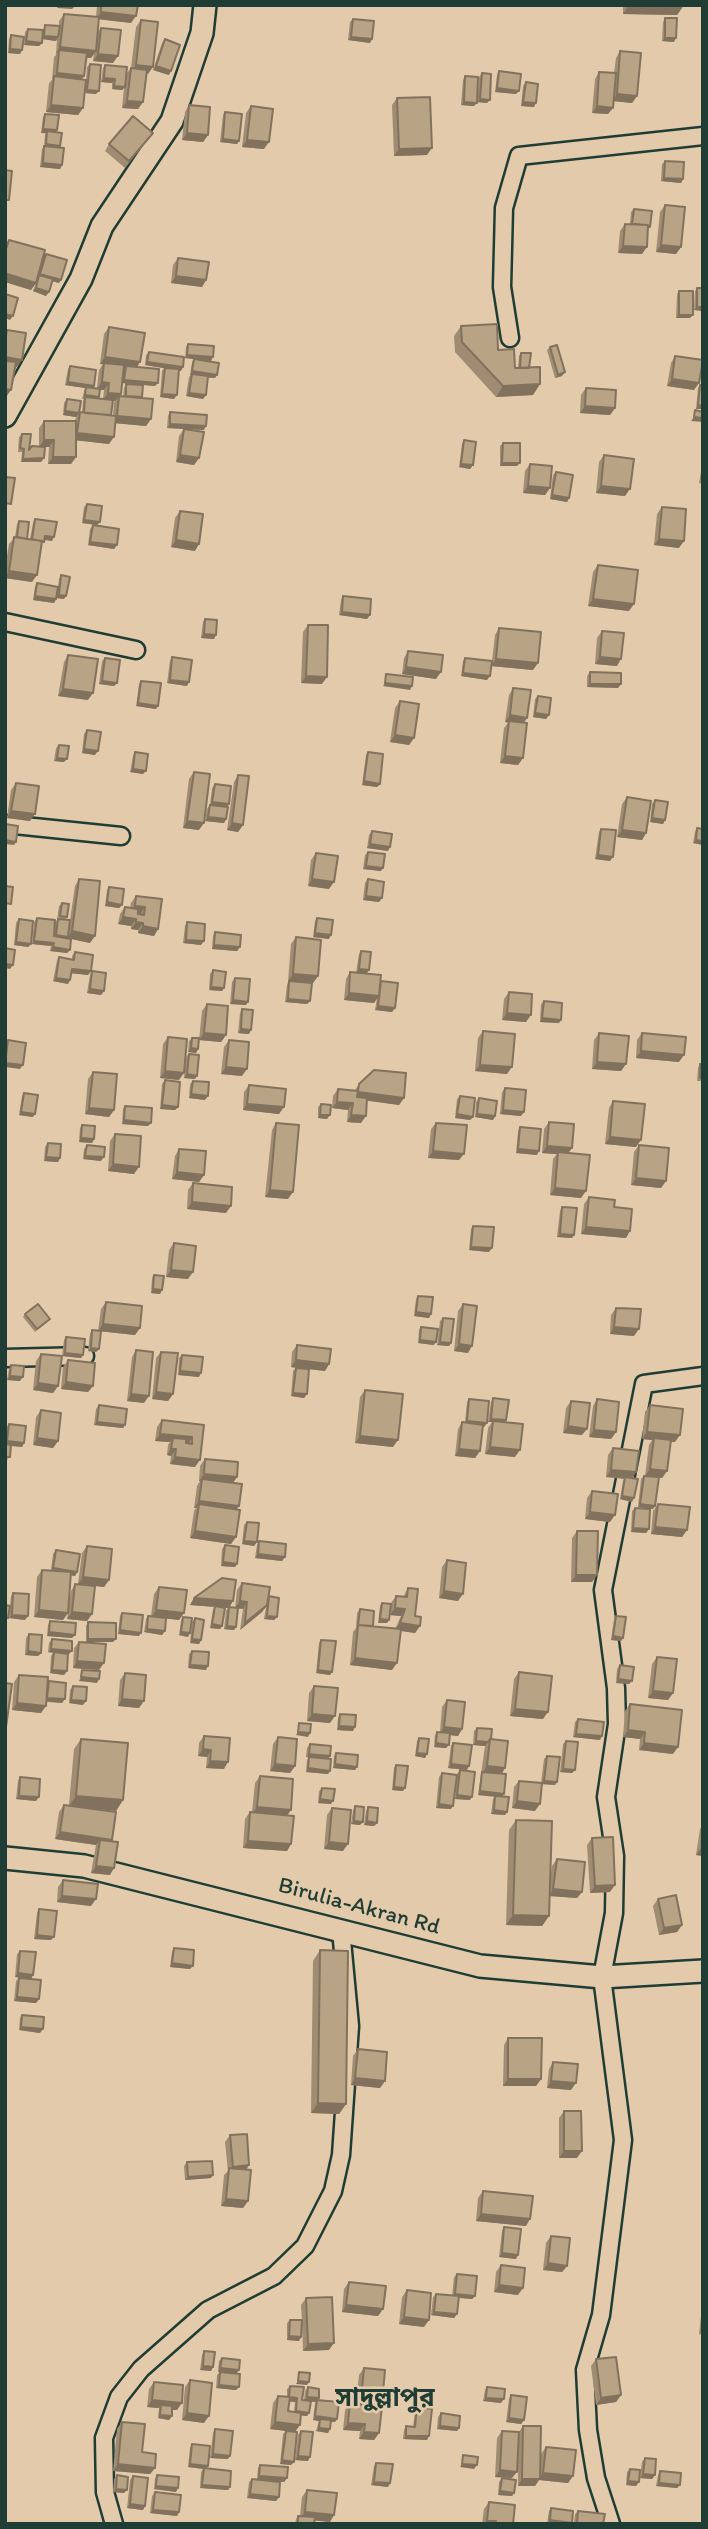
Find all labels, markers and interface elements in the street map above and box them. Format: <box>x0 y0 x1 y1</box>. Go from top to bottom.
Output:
street label: Birulia-Akran Rd <box>275 1872 443 1942</box>
district label: সাদুল্লাপুর <box>335 2383 435 2415</box>

